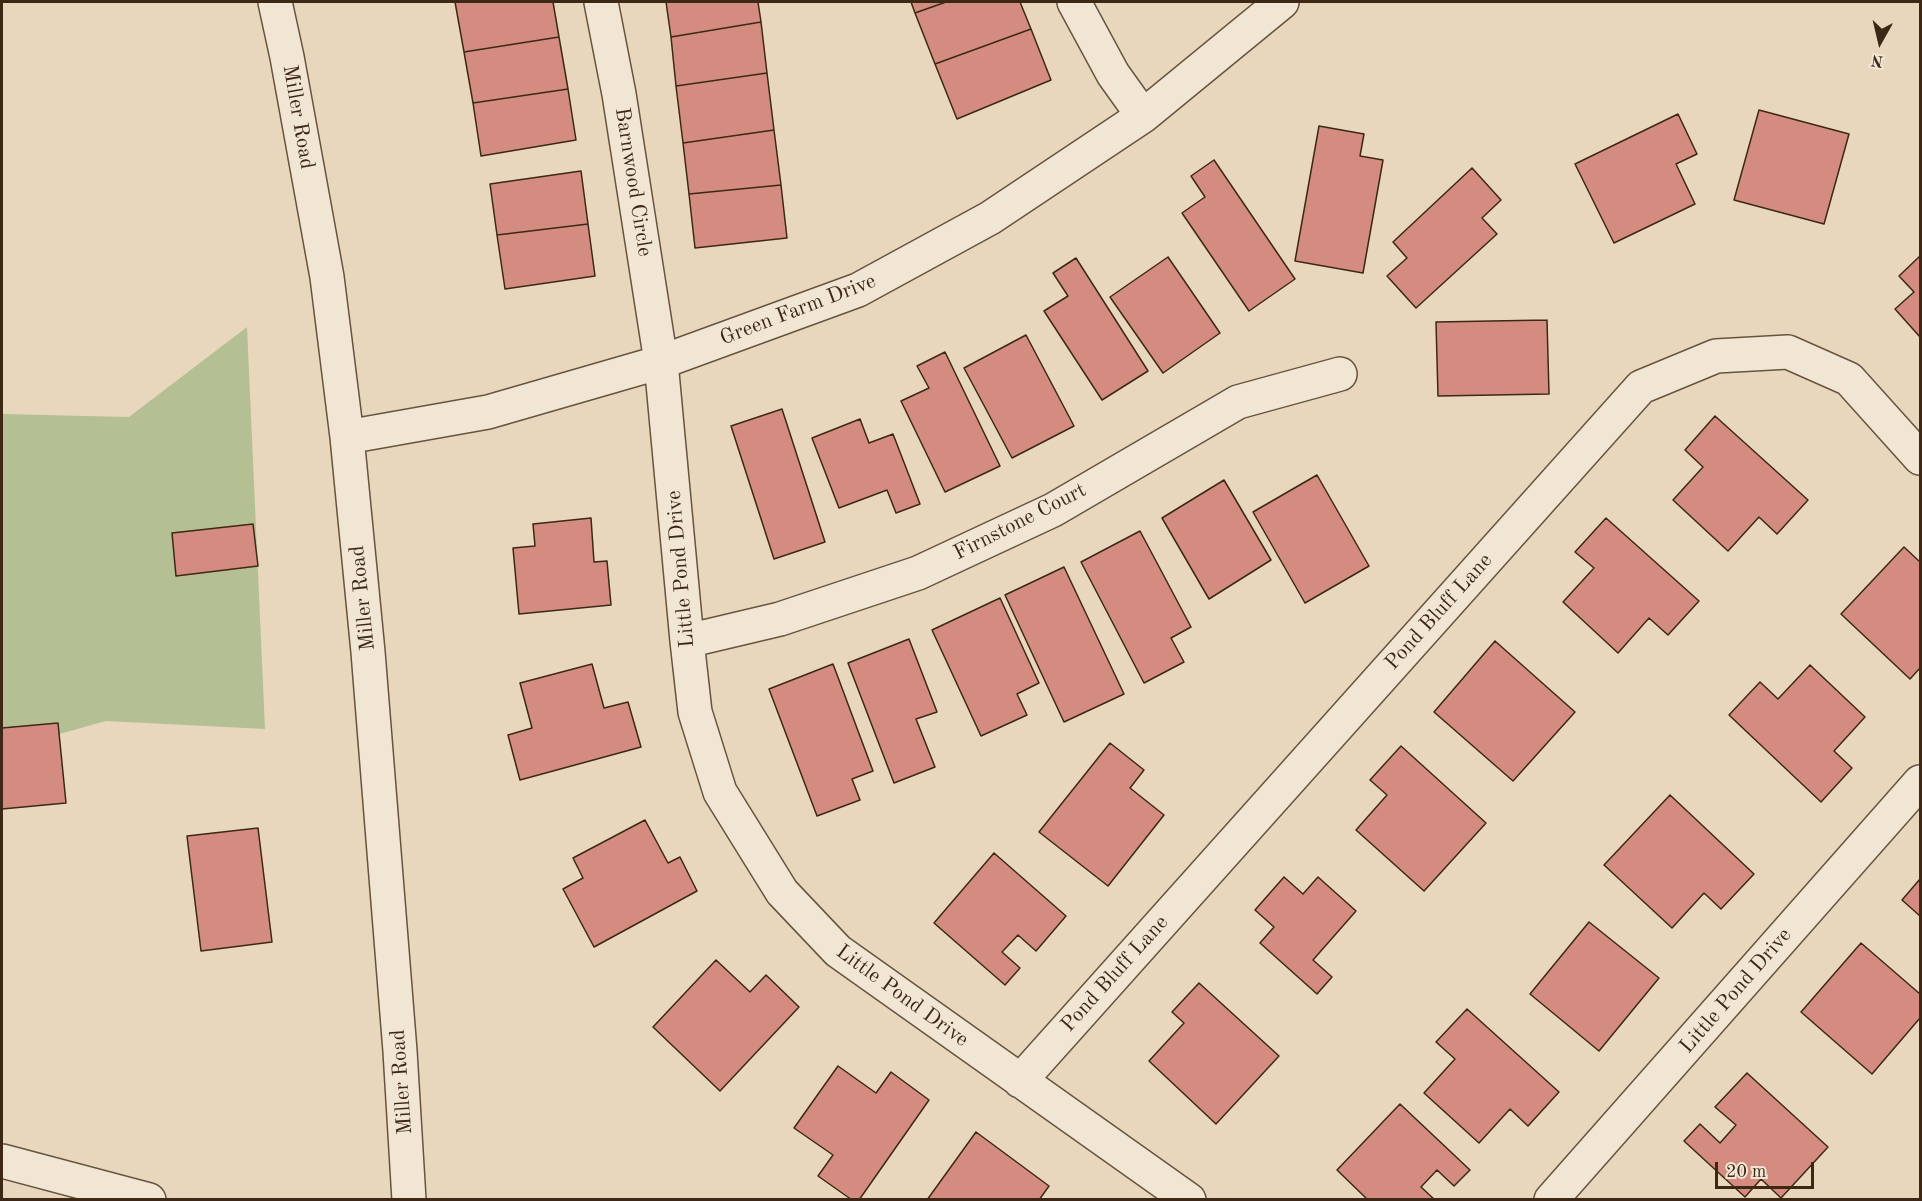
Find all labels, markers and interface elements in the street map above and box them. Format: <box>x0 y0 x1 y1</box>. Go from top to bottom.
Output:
north arrow <box>1850 12 1910 72</box>
text: N <box>1870 51 1885 69</box>
street label: Miller Road <box>276 63 320 171</box>
street label: Barnwood Circle <box>609 106 657 258</box>
street label: Green Farm Drive <box>716 269 880 351</box>
street label: Firnstone Court <box>950 478 1090 566</box>
street label: Little Pond Drive <box>662 489 700 649</box>
street label: Miller Road <box>345 544 381 652</box>
street label: Pond Bluff Lane <box>1380 548 1498 676</box>
street label: Pond Bluff Lane <box>1056 910 1174 1038</box>
street label: Little Pond Drive <box>1675 923 1797 1059</box>
street label: Little Pond Drive <box>831 939 973 1053</box>
street label: Miller Road <box>386 1028 418 1136</box>
scale bar <box>1718 1150 1817 1188</box>
text: 20 m <box>1726 1163 1766 1181</box>

